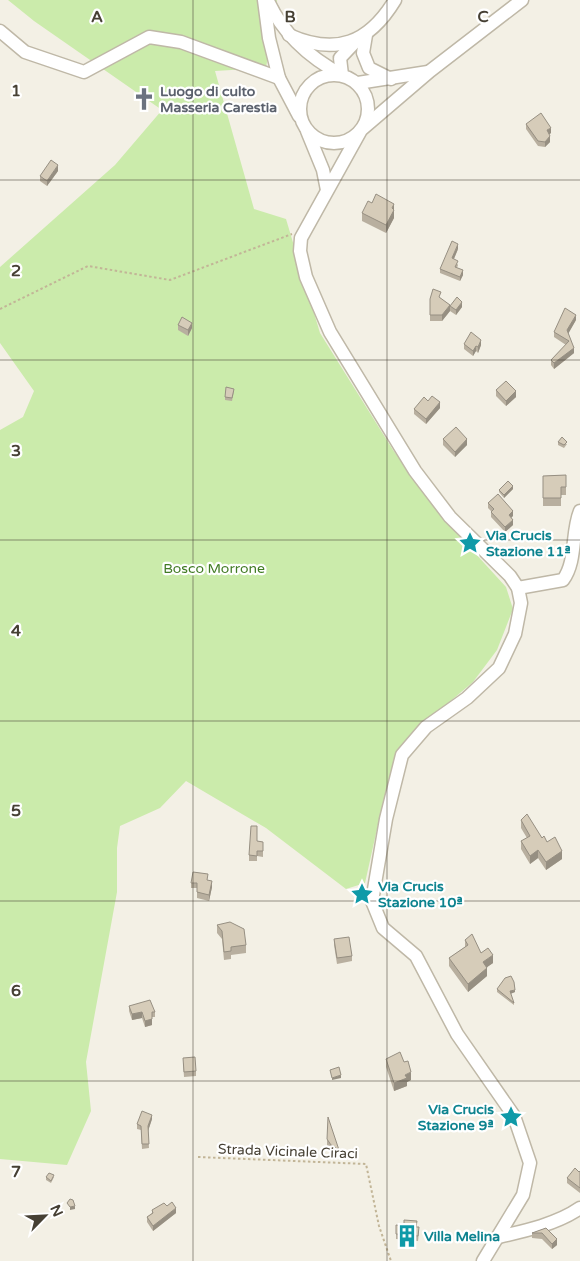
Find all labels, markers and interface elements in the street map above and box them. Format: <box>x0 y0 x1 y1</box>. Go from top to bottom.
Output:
text: A <box>91 7 103 27</box>
text: B <box>284 7 296 27</box>
text: C <box>477 7 489 27</box>
text: 1 <box>11 81 21 101</box>
place label: Luogo di culto Masseria Carestia <box>160 83 277 116</box>
church icon: Luogo di culto Masseria Carestia <box>131 86 157 112</box>
text: 2 <box>11 261 21 281</box>
text: 3 <box>11 441 21 461</box>
place label: Via Crucis Stazione 11ª <box>486 527 571 560</box>
place icon: Via Crucis Stazione 11ª <box>457 530 483 556</box>
park label: Bosco Morrone <box>163 560 265 577</box>
text: 4 <box>11 621 21 641</box>
text: 5 <box>11 801 21 821</box>
place label: Via Crucis Stazione 10ª <box>378 878 463 911</box>
place icon: Via Crucis Stazione 10ª <box>349 881 375 907</box>
text: 6 <box>11 981 21 1001</box>
place label: Via Crucis Stazione 9ª <box>418 1101 494 1134</box>
place icon: Via Crucis Stazione 9ª <box>498 1104 524 1130</box>
street label: Strada Vicinale Ciraci <box>218 1141 358 1162</box>
text: 7 <box>11 1162 21 1182</box>
north arrow <box>20 1191 70 1241</box>
text: N <box>46 1202 66 1220</box>
building icon: Villa Melina <box>394 1223 420 1249</box>
place label: Villa Melina <box>424 1228 500 1245</box>

